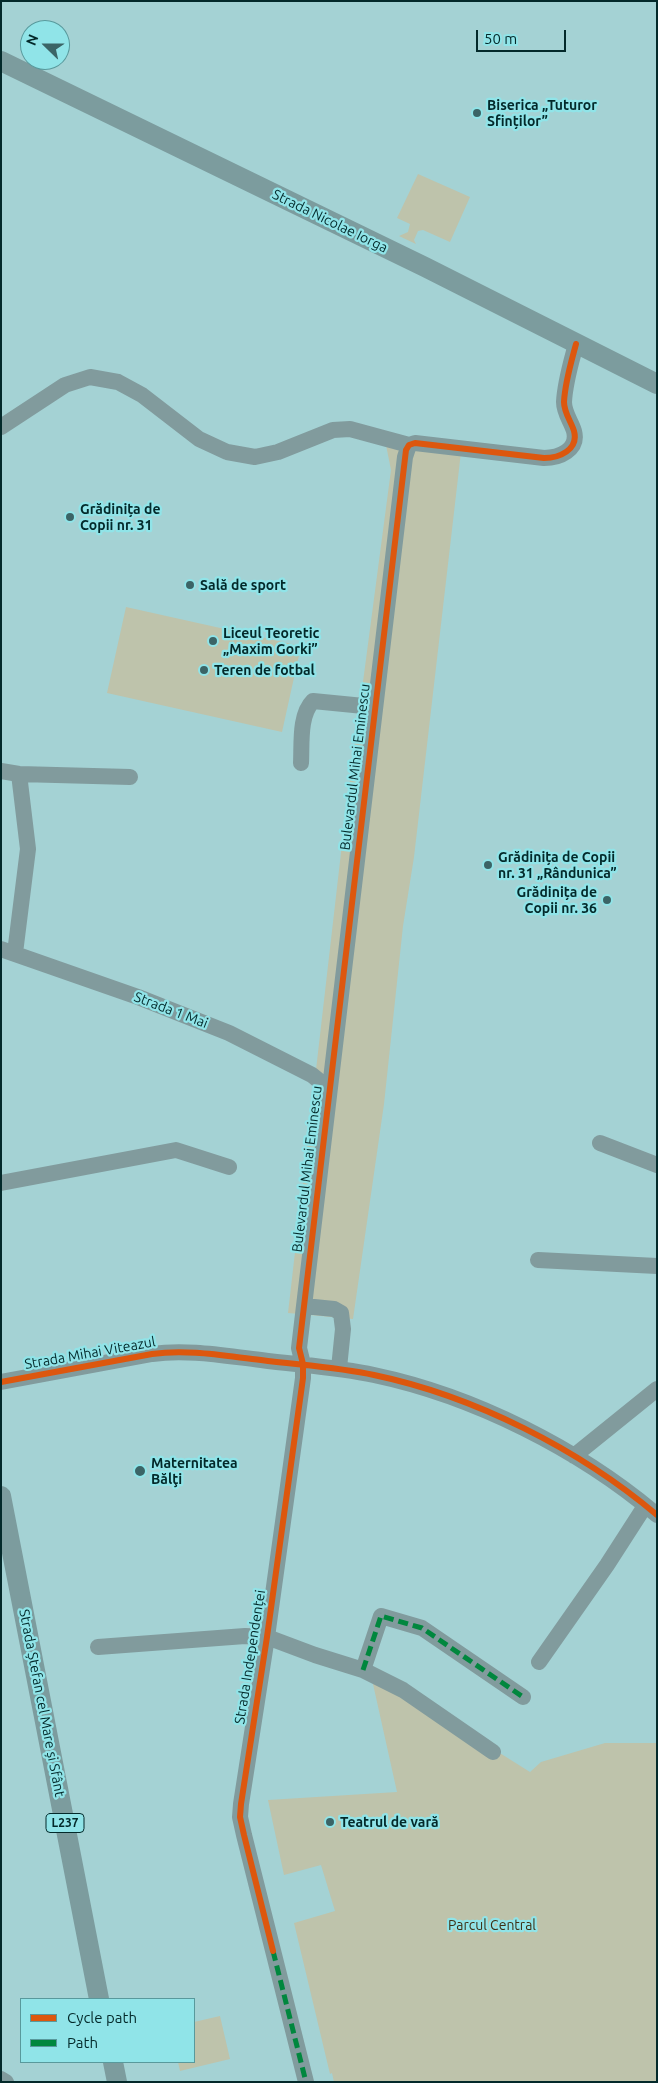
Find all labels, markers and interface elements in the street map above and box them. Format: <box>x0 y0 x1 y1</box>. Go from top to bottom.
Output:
north arrow <box>20 20 70 70</box>
scale bar <box>478 20 568 52</box>
text: 50 m <box>484 30 517 47</box>
text: N <box>23 32 41 48</box>
place label: Biserica „Tuturor Sfinților” <box>487 97 597 130</box>
marker: Biserica „Tuturor Sfinților” <box>471 107 483 119</box>
street label: Strada Nicolae Iorga <box>270 186 390 256</box>
place label: Grădinița de Copii nr. 31 <box>80 501 160 534</box>
marker: Grădinița de Copii nr. 31 <box>64 511 76 523</box>
place label: Sală de sport <box>200 577 286 593</box>
marker: Sală de sport <box>184 579 196 591</box>
place label: Liceul Teoretic „Maxim Gorki” <box>223 625 319 658</box>
marker: Liceul Teoretic „Maxim Gorki” <box>207 635 219 647</box>
place label: Teren de fotbal <box>214 662 315 678</box>
marker: Teren de fotbal <box>198 664 210 676</box>
street label: Bulevardul Mihai Eminescu <box>336 683 374 851</box>
place label: Grădinița de Copii nr. 31 „Rândunica” <box>498 849 617 882</box>
marker: Grădinița de Copii nr. 31 „Rândunica” <box>482 859 494 871</box>
place label: Grădinița de Copii nr. 36 <box>517 884 597 916</box>
marker: Grădinița de Copii nr. 36 <box>601 894 613 906</box>
street label: Strada 1 Mai <box>132 988 210 1032</box>
street label: Bulevardul Mihai Eminescu <box>288 1085 326 1253</box>
street label: Strada Mihai Viteazul <box>23 1333 157 1373</box>
place label: Maternitatea Bălţi <box>151 1455 238 1488</box>
marker: Maternitatea Bălţi <box>133 1464 147 1478</box>
street label: Strada Independenței <box>231 1589 269 1725</box>
street label: Strada Ștefan cel Mare și Sfânt <box>16 1608 68 1798</box>
road number: L237 <box>46 1814 84 1832</box>
place label: Teatrul de vară <box>340 1814 439 1830</box>
marker: Teatrul de vară <box>324 1816 336 1828</box>
park label: Parcul Central <box>448 1917 536 1933</box>
legend <box>20 1998 195 2063</box>
text: Cycle path <box>67 2009 137 2026</box>
text: Path <box>67 2034 98 2051</box>

